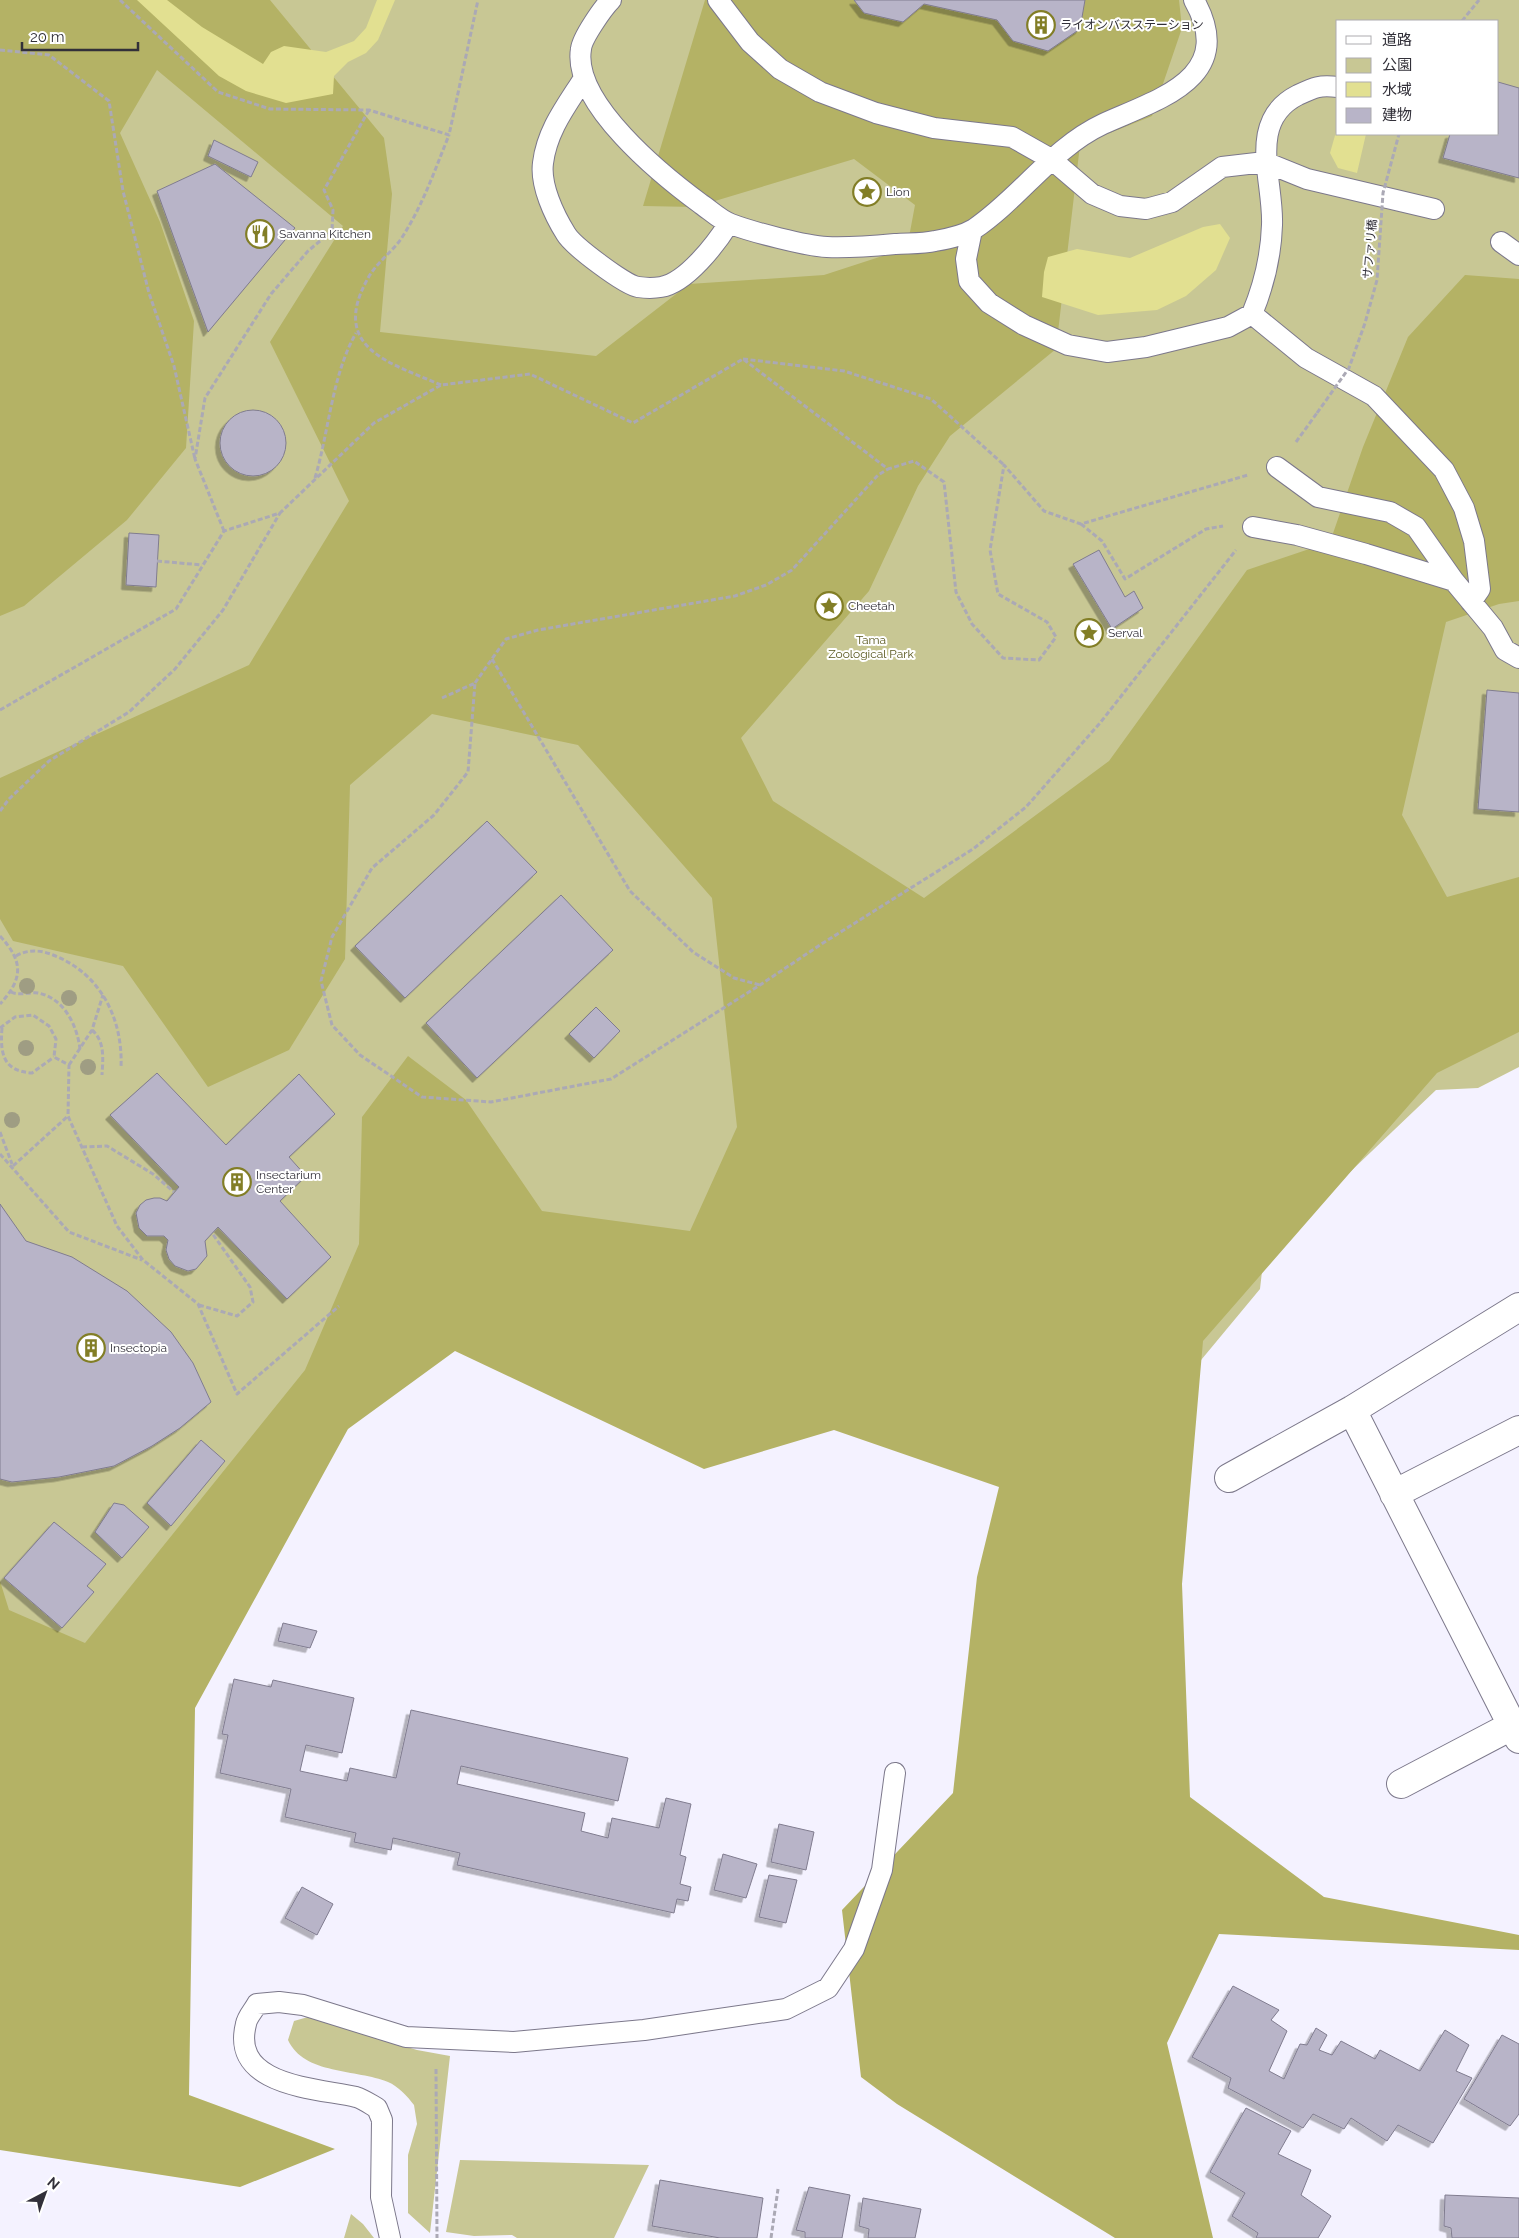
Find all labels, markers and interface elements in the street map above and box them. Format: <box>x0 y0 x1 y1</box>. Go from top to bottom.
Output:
building icon: ライオンバスステーション <box>1026 10 1056 40</box>
place label: ライオンバスステーション <box>1060 18 1204 32</box>
scale bar <box>22 20 139 52</box>
legend <box>1336 20 1499 135</box>
text: 20 m <box>30 28 65 46</box>
text: 道路 <box>1382 31 1412 49</box>
text: 公園 <box>1382 56 1412 74</box>
text: 水域 <box>1382 81 1412 99</box>
text: 建物 <box>1382 106 1412 124</box>
place icon: Lion <box>852 177 882 207</box>
place label: Lion <box>886 185 910 199</box>
street label: サファリ橋 <box>1360 218 1380 280</box>
restaurant icon: Savanna Kitchen <box>245 219 275 249</box>
place label: Savanna Kitchen <box>279 227 371 241</box>
place icon: Cheetah <box>814 591 844 621</box>
place label: Cheetah <box>848 599 895 613</box>
place icon: Serval <box>1074 618 1104 648</box>
place label: Serval <box>1108 626 1143 640</box>
park label: Tama Zoological Park <box>828 633 914 661</box>
building icon: Insectarium Center <box>222 1167 252 1197</box>
place label: Insectarium Center <box>256 1168 321 1196</box>
building icon: Insectopia <box>76 1333 106 1363</box>
place label: Insectopia <box>110 1341 167 1355</box>
north arrow <box>20 2168 70 2218</box>
text: N <box>44 2174 63 2193</box>

